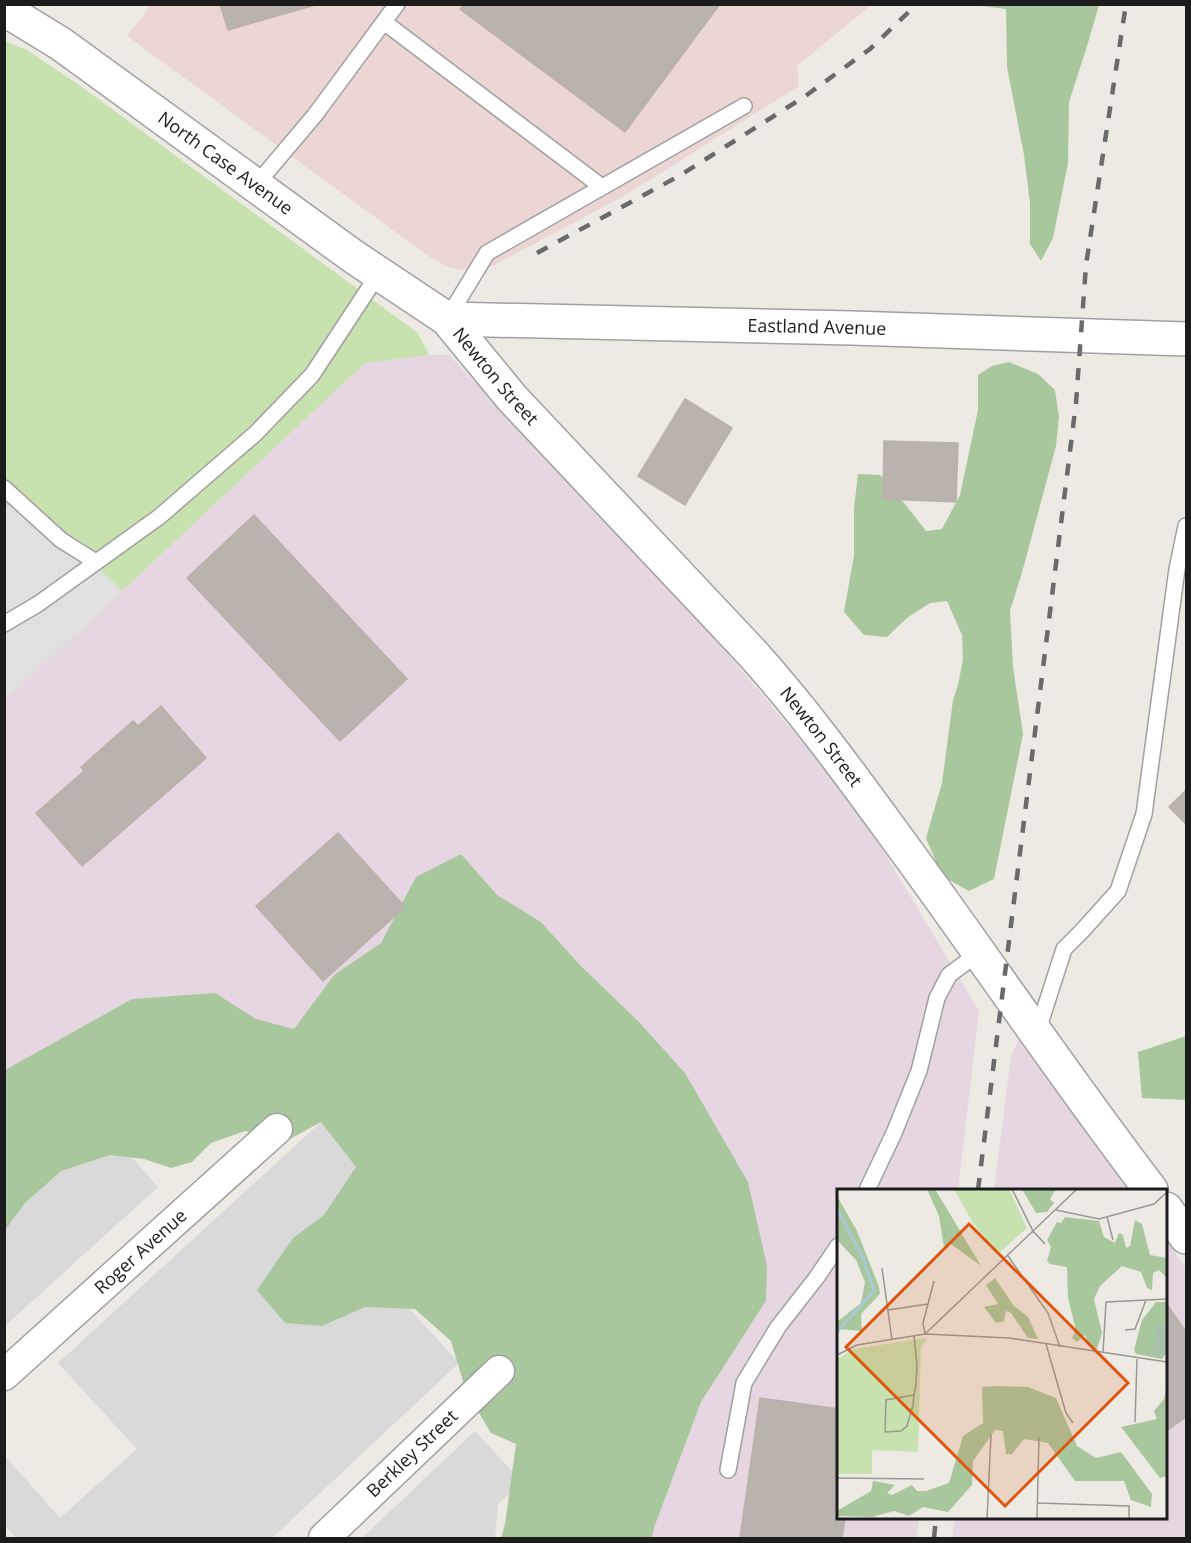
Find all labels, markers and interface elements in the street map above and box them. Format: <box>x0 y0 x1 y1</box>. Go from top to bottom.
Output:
street label: North Case Avenue <box>154 105 298 220</box>
street label: Eastland Avenue <box>747 313 887 340</box>
street label: Newton Street <box>448 322 544 430</box>
street label: Newton Street <box>775 681 868 791</box>
inset map <box>837 1189 1167 1519</box>
street label: Roger Avenue <box>89 1203 191 1299</box>
street label: Berkley Street <box>361 1404 462 1502</box>

